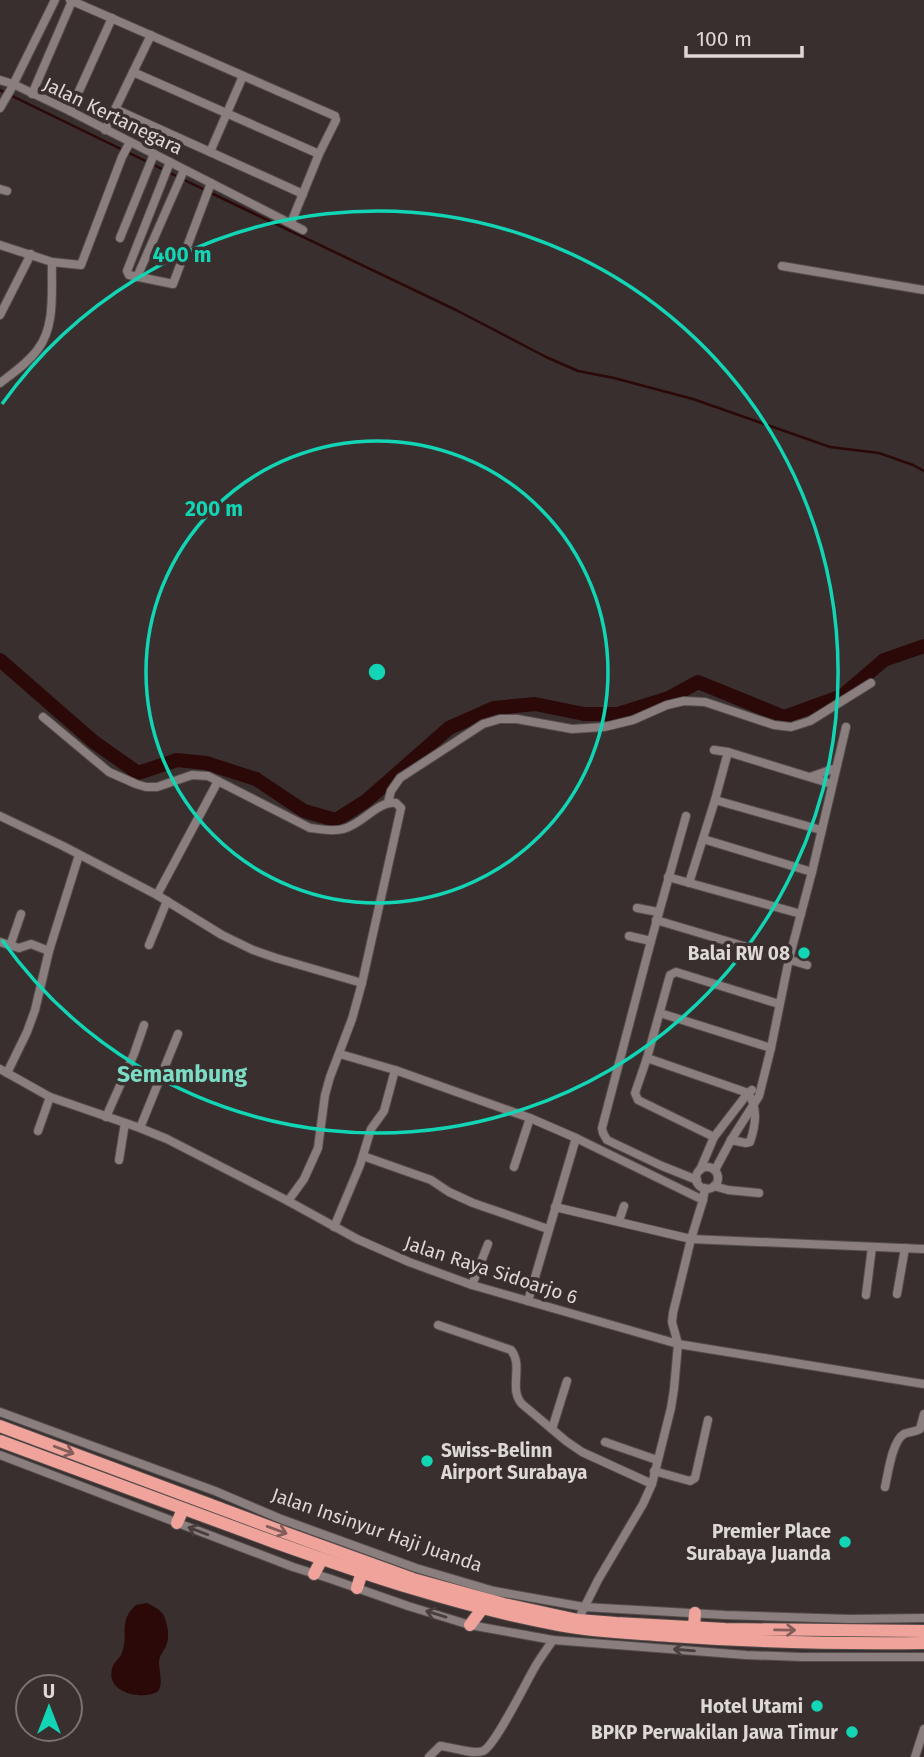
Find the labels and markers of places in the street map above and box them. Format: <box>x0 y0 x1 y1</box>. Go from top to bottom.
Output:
centre of rings <box>365 660 389 684</box>
place label: Balai RW 08 <box>688 942 790 965</box>
marker: Balai RW 08 <box>796 945 812 961</box>
place label: Swiss-Belinn Airport Surabaya <box>440 1439 587 1484</box>
marker: Swiss-Belinn Airport Surabaya <box>419 1453 435 1469</box>
place label: Premier Place Surabaya Juanda <box>686 1520 831 1565</box>
marker: Premier Place Surabaya Juanda <box>837 1534 853 1550</box>
place label: Hotel Utami <box>700 1695 803 1718</box>
marker: Hotel Utami <box>809 1698 825 1714</box>
place label: BPKP Perwakilan Jawa Timur <box>591 1721 838 1744</box>
marker: BPKP Perwakilan Jawa Timur <box>844 1724 860 1740</box>

